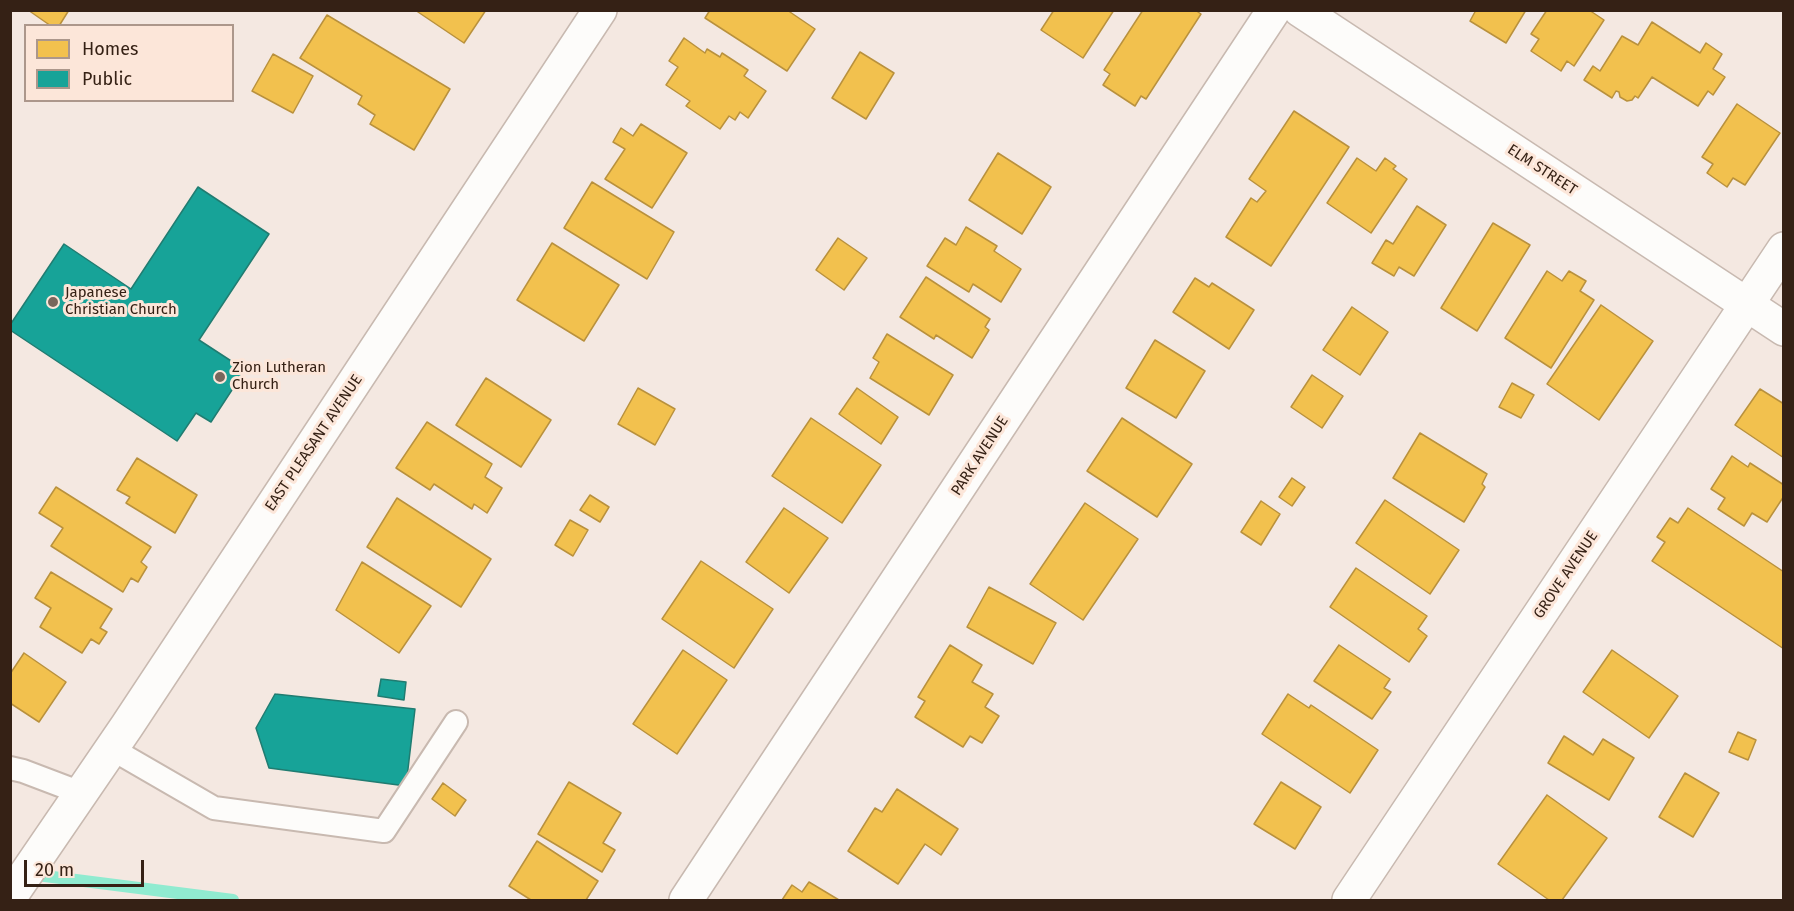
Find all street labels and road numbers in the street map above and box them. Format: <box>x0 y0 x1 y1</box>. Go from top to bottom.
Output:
street label: ELM STREET <box>1504 141 1580 199</box>
street label: EAST PLEASANT AVENUE <box>262 371 366 515</box>
street label: PARK AVENUE <box>948 413 1012 499</box>
street label: GROVE AVENUE <box>1530 528 1602 622</box>

